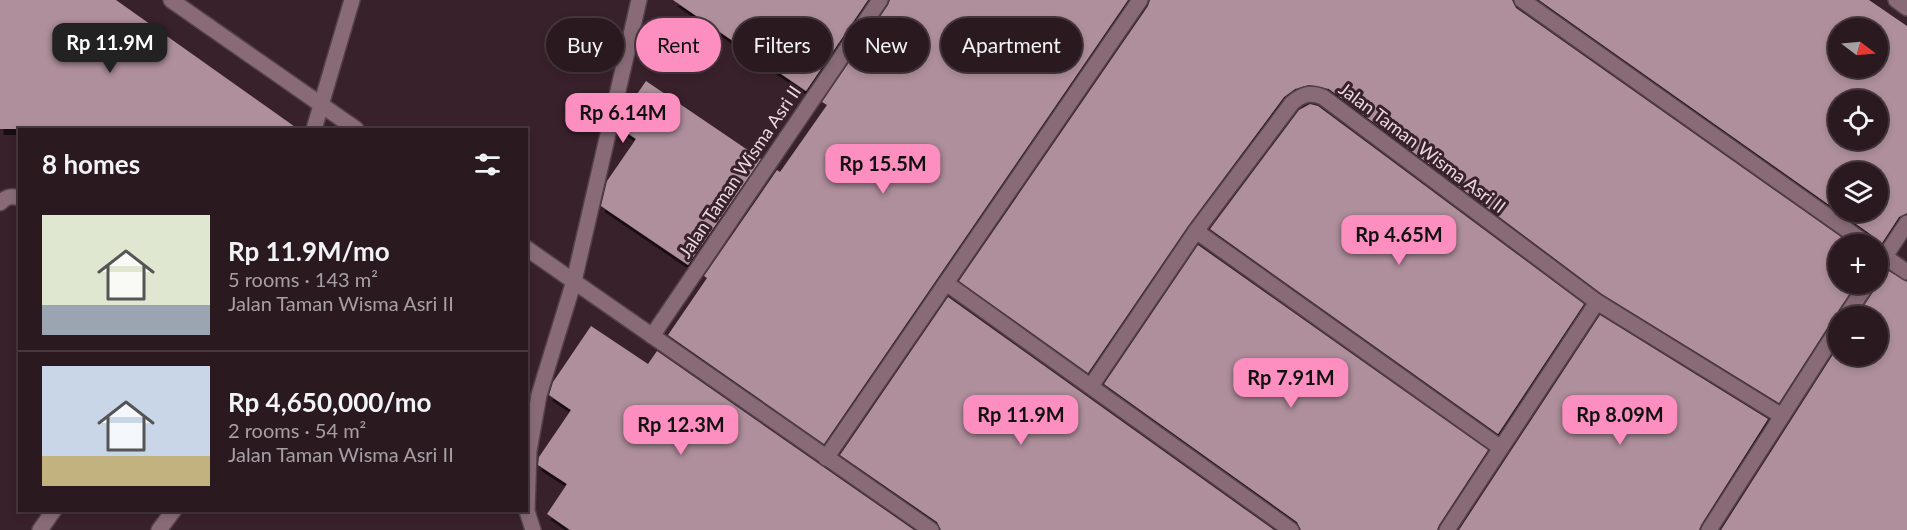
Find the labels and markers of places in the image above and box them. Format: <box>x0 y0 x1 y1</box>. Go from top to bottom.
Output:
pin: Rp 11.9M <box>48 23 172 74</box>
pin: Rp 6.14M <box>561 93 685 144</box>
pin: Rp 15.5M <box>821 144 945 195</box>
pin: Rp 4.65M <box>1337 215 1461 266</box>
pin: Rp 7.91M <box>1229 358 1353 409</box>
pin: Rp 11.9M <box>959 395 1083 446</box>
pin: Rp 8.09M <box>1558 395 1682 446</box>
pin: Rp 12.3M <box>619 405 743 456</box>

